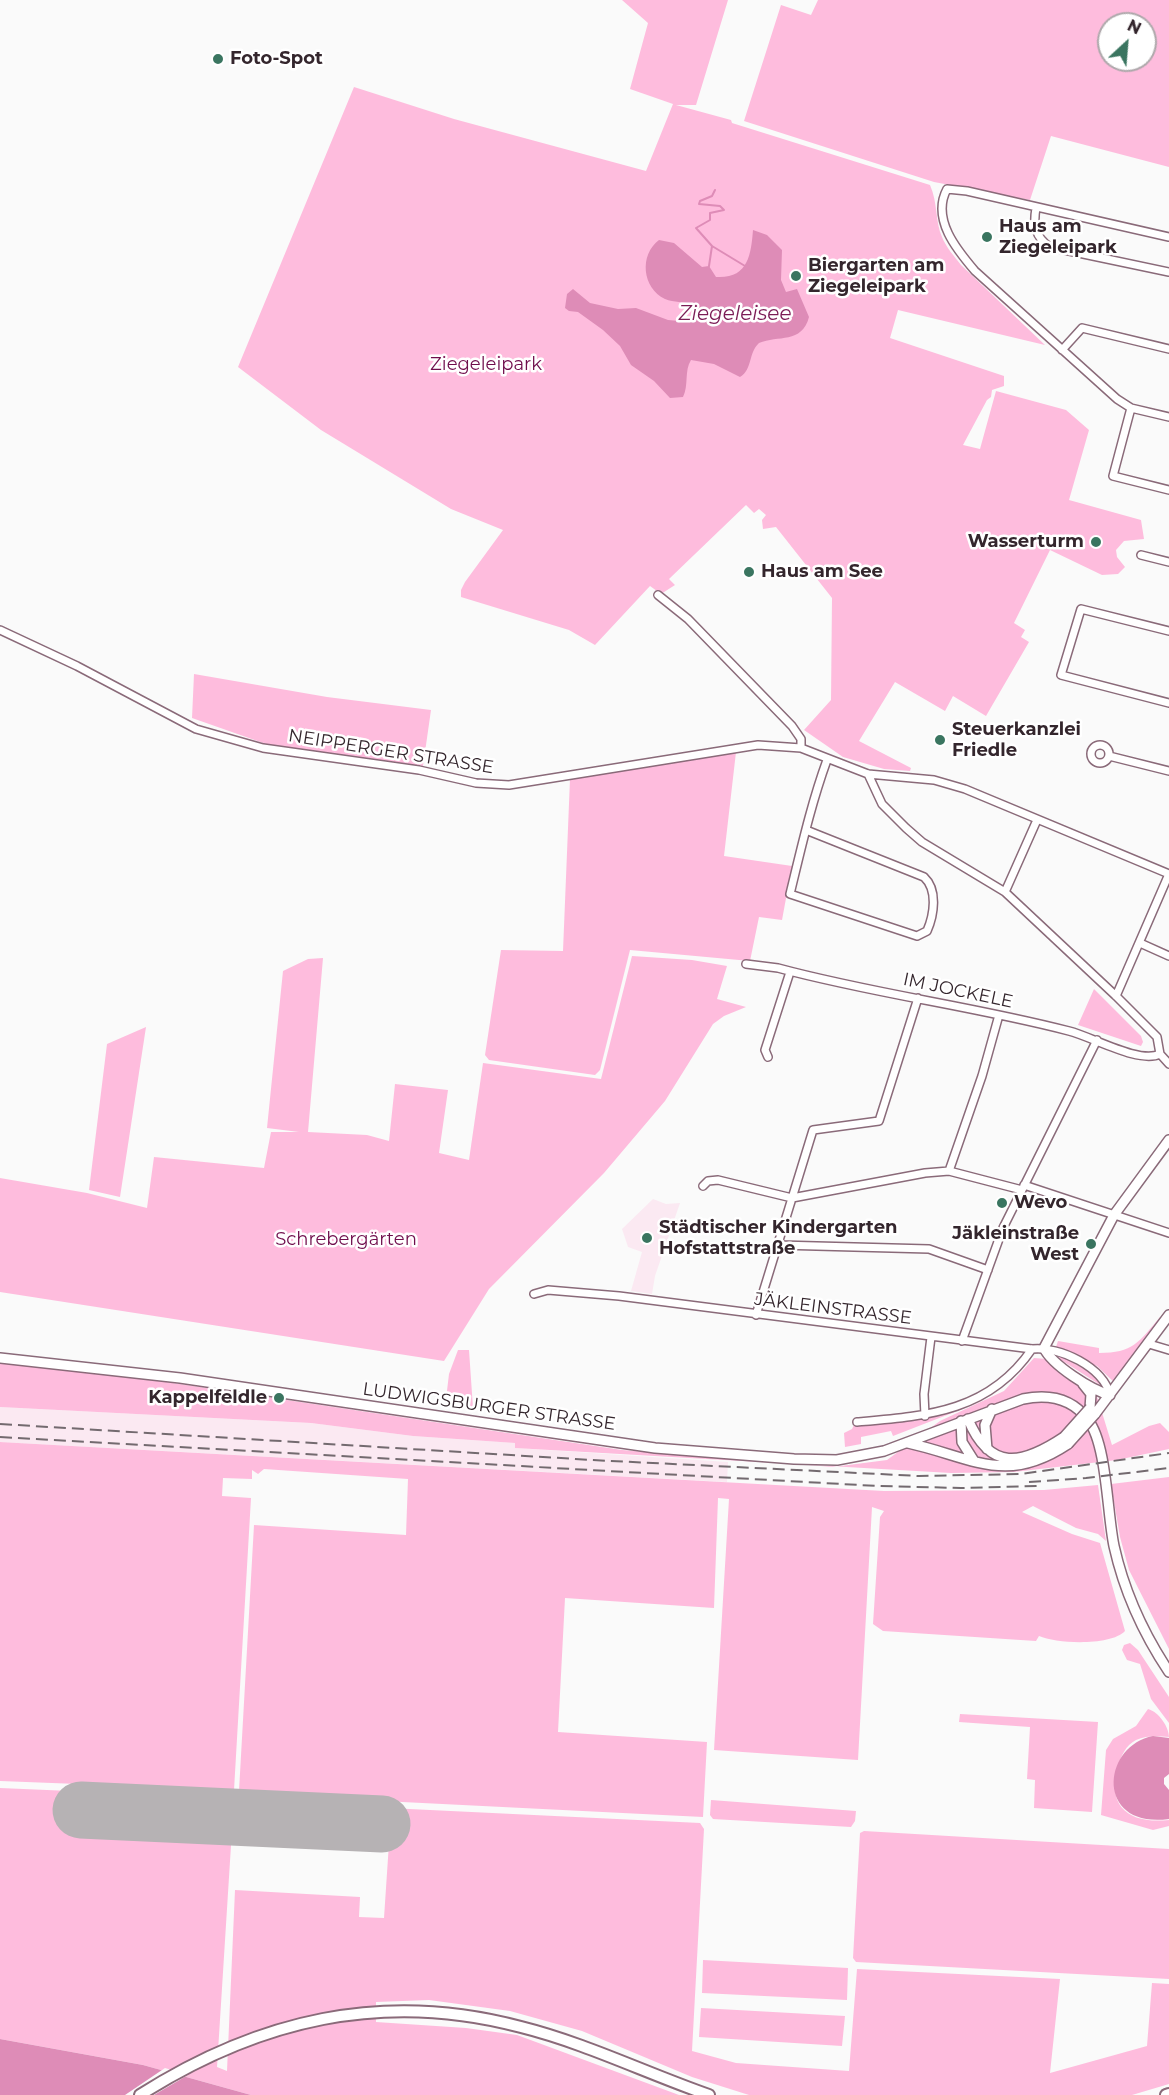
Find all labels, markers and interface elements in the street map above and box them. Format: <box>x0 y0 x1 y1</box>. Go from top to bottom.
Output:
north arrow <box>1097 12 1157 72</box>
text: N <box>1124 16 1144 39</box>
place label: Foto-Spot <box>230 48 323 70</box>
marker: Foto-Spot <box>211 52 225 66</box>
place label: Haus am Ziegeleipark <box>999 216 1117 258</box>
marker: Haus am Ziegeleipark <box>980 230 994 244</box>
place label: Biergarten am Ziegeleipark <box>808 255 944 298</box>
marker: Biergarten am Ziegeleipark <box>789 269 803 283</box>
water label: Ziegeleisee <box>678 302 792 326</box>
park label: Ziegeleipark <box>430 354 542 376</box>
place label: Wasserturm <box>968 531 1084 553</box>
marker: Wasserturm <box>1089 535 1103 549</box>
place label: Haus am See <box>761 561 883 583</box>
marker: Haus am See <box>742 565 756 579</box>
place label: Steuerkanzlei Friedle <box>952 719 1081 762</box>
street label: NEIPPERGER STRASSE <box>287 725 495 779</box>
marker: Steuerkanzlei Friedle <box>933 733 947 747</box>
street label: IM JOCKELE <box>901 969 1015 1013</box>
place label: Wevo <box>1014 1192 1067 1214</box>
marker: Wevo <box>995 1196 1009 1210</box>
place label: Städtischer Kindergarten Hofstattstraße <box>659 1217 897 1260</box>
place label: Jäkleinstraße West <box>952 1223 1079 1266</box>
park label: Schrebergärten <box>275 1229 417 1251</box>
marker: Städtischer Kindergarten Hofstattstraße <box>640 1231 654 1245</box>
marker: Jäkleinstraße West <box>1084 1237 1098 1251</box>
street label: JÄKLEINSTRASSE <box>753 1289 913 1329</box>
street label: LUDWIGSBURGER STRASSE <box>361 1379 617 1435</box>
place label: Kappelfeldle <box>148 1387 267 1409</box>
marker: Kappelfeldle <box>272 1391 286 1405</box>

